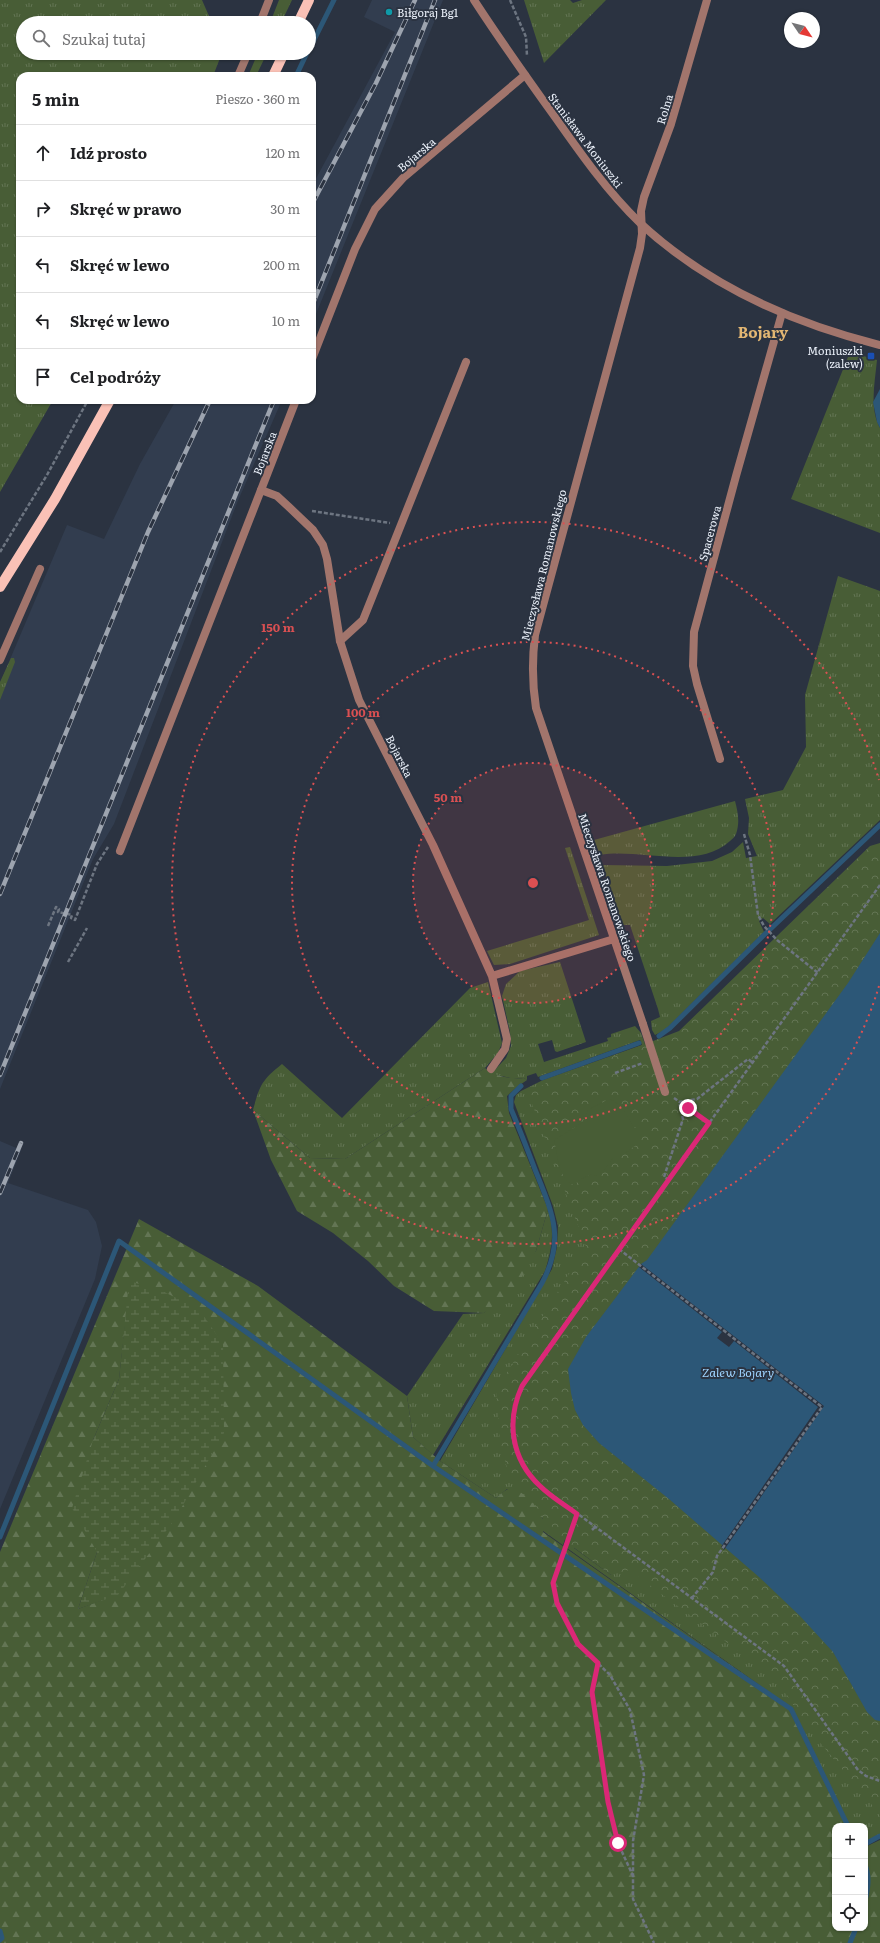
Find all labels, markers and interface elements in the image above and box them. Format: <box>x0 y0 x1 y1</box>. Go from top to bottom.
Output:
place label: Biłgoraj Bg1 <box>397 4 459 20</box>
marker: Biłgoraj Bg1 <box>384 7 394 17</box>
north arrow <box>784 12 820 48</box>
search box <box>16 16 316 60</box>
icon: search <box>30 27 52 49</box>
text: Szukaj tutaj <box>62 27 146 50</box>
text: 5 min <box>32 86 80 111</box>
text: Pieszo · 360 m <box>215 89 300 108</box>
street label: Stanisława Moniuszki <box>545 89 627 191</box>
street label: Rolna <box>652 92 676 126</box>
street label: Bojarska <box>393 133 439 175</box>
text: Idź prosto <box>70 141 147 164</box>
icon: ahead <box>32 142 54 164</box>
text: 120 m <box>265 143 300 162</box>
text: Skręć w prawo <box>70 197 182 220</box>
icon: right <box>32 198 54 220</box>
text: 30 m <box>270 199 300 218</box>
text: Skręć w lewo <box>70 253 170 276</box>
icon: left <box>32 254 54 276</box>
text: 200 m <box>263 255 300 274</box>
text: Skręć w lewo <box>70 309 170 332</box>
icon: left <box>32 310 54 332</box>
text: 10 m <box>272 311 300 330</box>
district label: Bojary <box>738 320 789 343</box>
place label: Moniuszki (zalew) <box>807 342 863 371</box>
marker: Moniuszki (zalew) <box>866 351 876 361</box>
text: Cel podróży <box>70 365 161 388</box>
icon: arrive <box>32 366 54 388</box>
street label: Bojarska <box>248 429 280 477</box>
street label: Mieczysława Romanowskiego <box>516 488 570 642</box>
street label: Spacerowa <box>694 503 724 563</box>
text: 150 m <box>261 618 295 636</box>
text: 100 m <box>346 703 380 721</box>
street label: Bojarska <box>383 732 418 780</box>
text: 50 m <box>434 788 462 806</box>
street label: Mieczysława Romanowskiego <box>575 811 641 963</box>
centre of rings <box>526 876 540 890</box>
route end <box>679 1099 697 1117</box>
water label: Zalew Bojary <box>702 1363 774 1381</box>
map controls <box>832 1823 868 1931</box>
button: + <box>832 1823 868 1859</box>
route start <box>609 1834 627 1852</box>
button: − <box>832 1859 868 1895</box>
button: locate <box>832 1895 868 1931</box>

